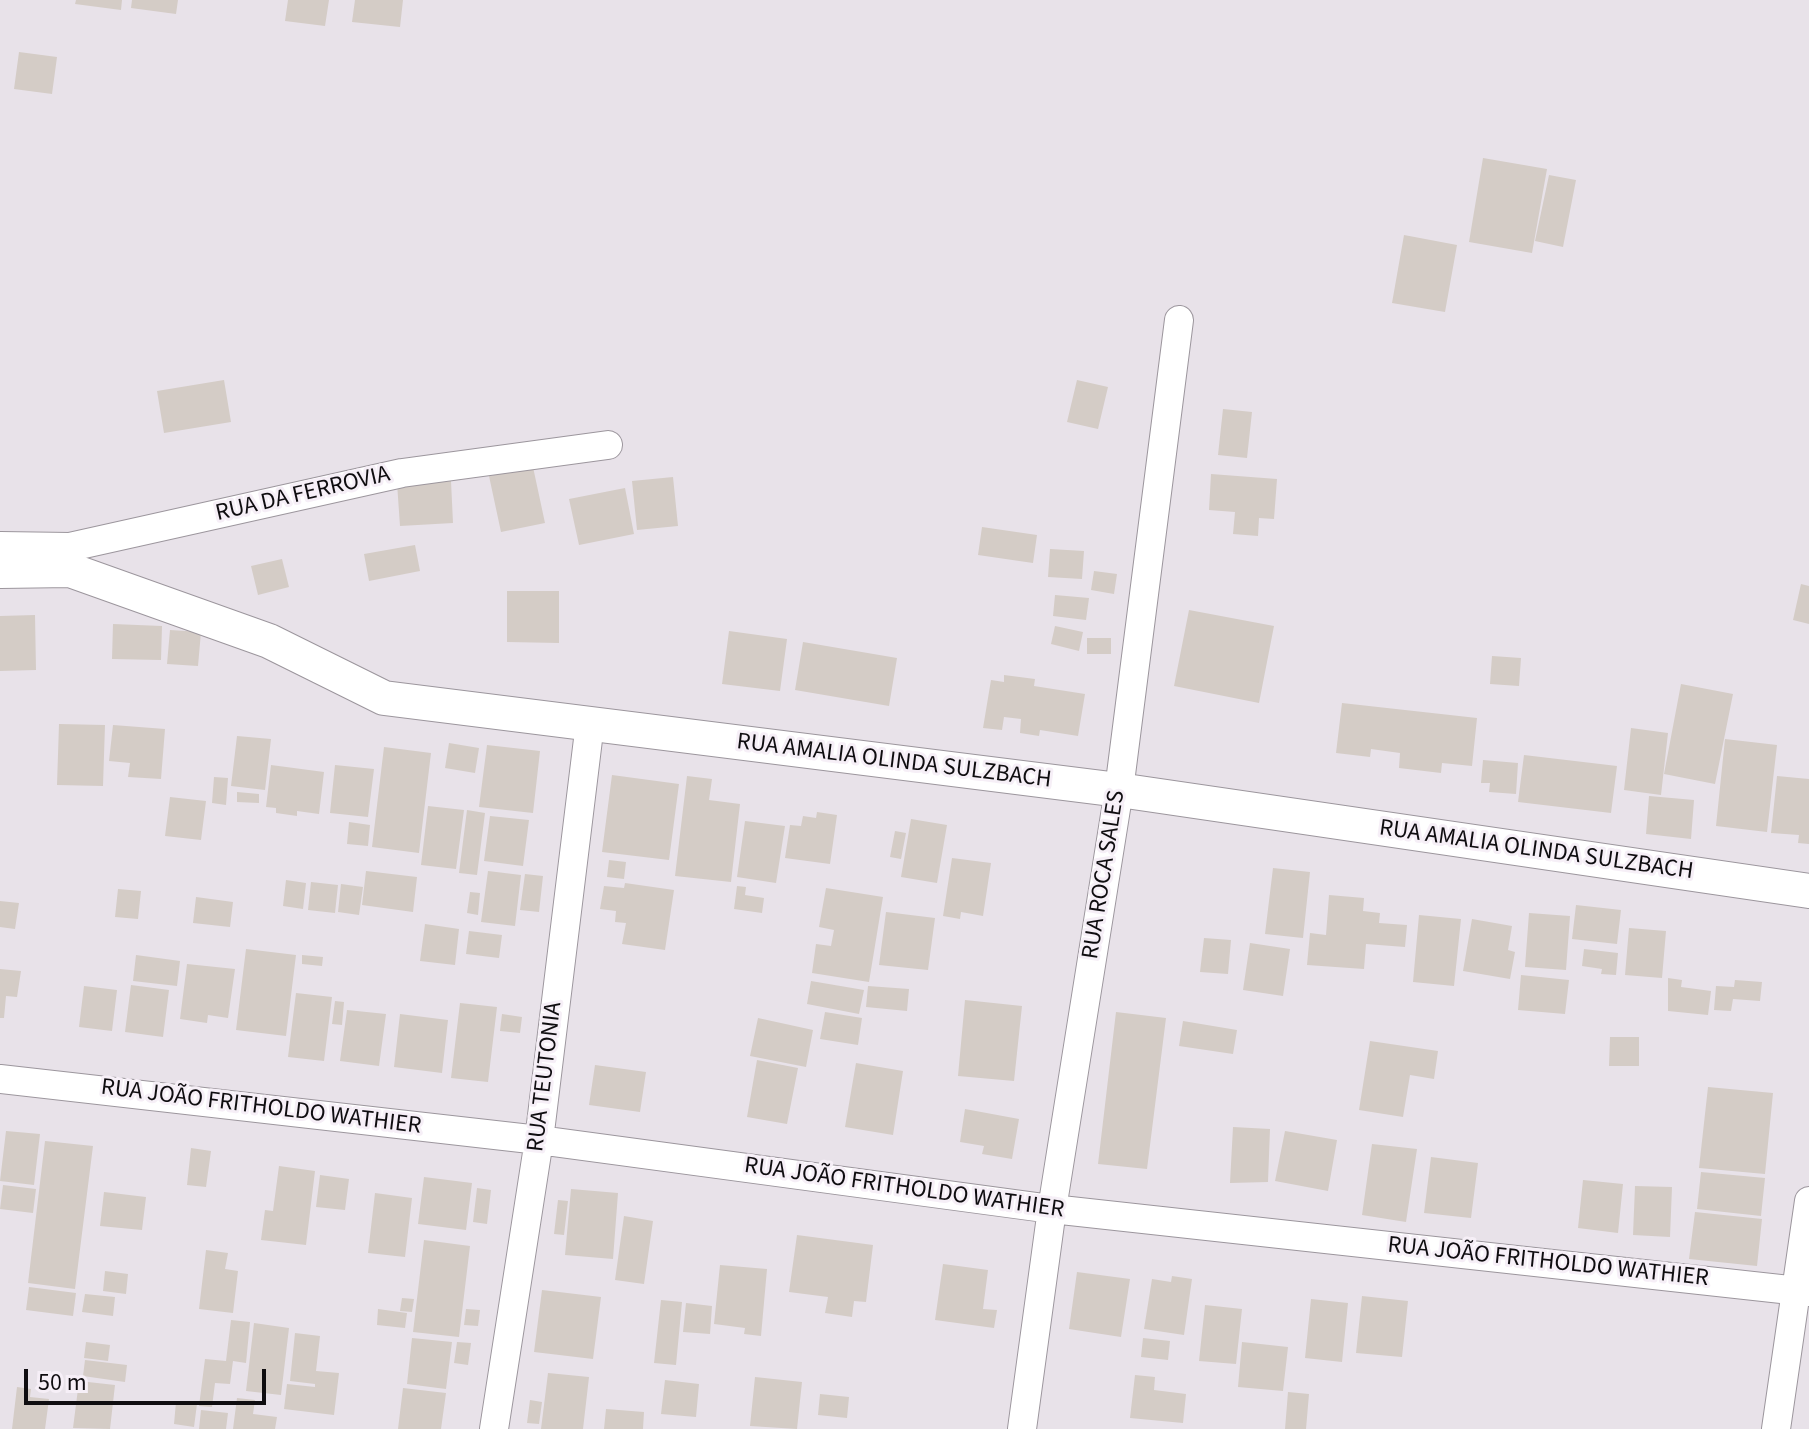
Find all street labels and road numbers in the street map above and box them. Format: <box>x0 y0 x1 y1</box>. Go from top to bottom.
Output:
street label: RUA DA FERROVIA <box>213 461 393 529</box>
street label: RUA AMALIA OLINDA SULZBACH <box>735 728 1053 796</box>
street label: RUA ROCA SALES <box>1077 788 1133 962</box>
street label: RUA AMALIA OLINDA SULZBACH <box>1377 815 1695 887</box>
street label: RUA TEUTONIA <box>523 1000 569 1154</box>
street label: RUA JOÃO FRITHOLDO WATHIER <box>99 1074 423 1142</box>
street label: RUA JOÃO FRITHOLDO WATHIER <box>742 1152 1066 1226</box>
street label: RUA JOÃO FRITHOLDO WATHIER <box>1386 1232 1710 1294</box>

